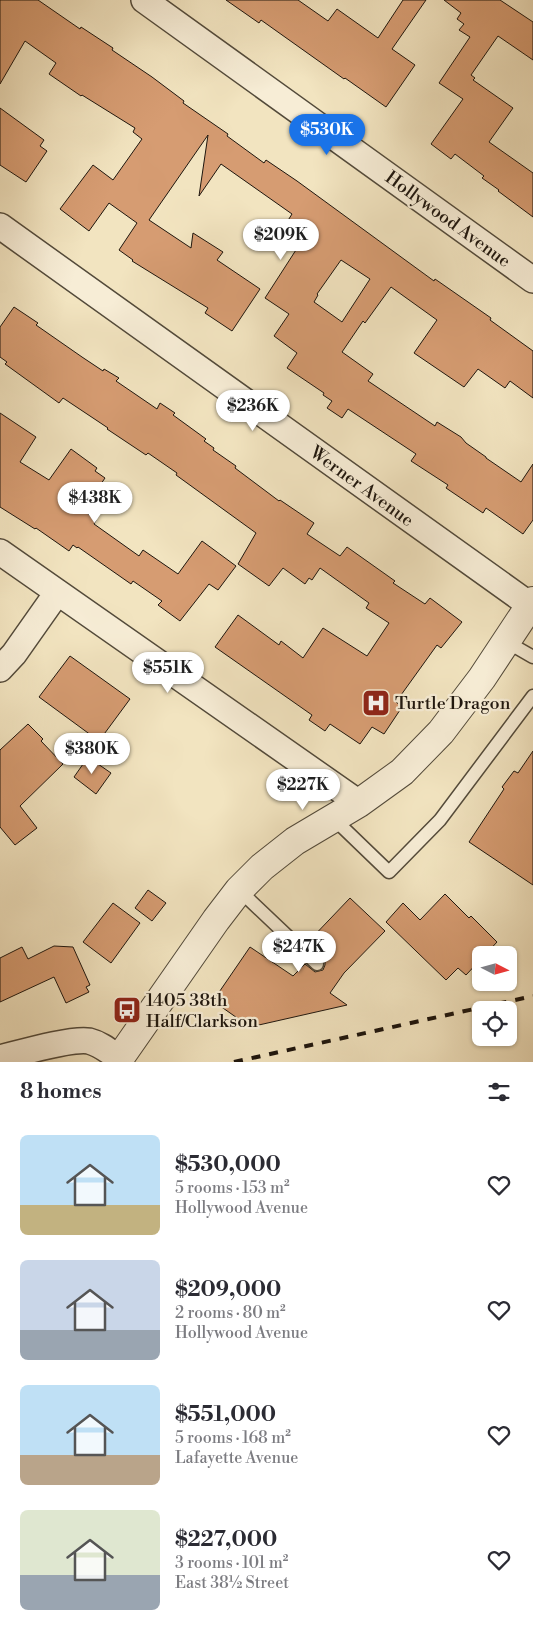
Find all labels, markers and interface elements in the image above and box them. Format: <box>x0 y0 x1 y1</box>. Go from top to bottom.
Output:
pin: $530K <box>292 114 362 156</box>
text: $530K <box>300 120 354 140</box>
street label: Hollywood Avenue <box>380 166 515 273</box>
pin: $209K <box>246 218 316 261</box>
text: $209K <box>254 225 308 245</box>
pin: $236K <box>218 390 288 432</box>
text: $236K <box>227 396 279 416</box>
street label: Werner Avenue <box>304 440 418 532</box>
pin: $438K <box>60 482 130 524</box>
text: $438K <box>68 488 122 508</box>
pin: $551K <box>133 652 203 694</box>
text: $551K <box>143 658 193 678</box>
hospital icon: Turtle Dragon <box>361 688 391 718</box>
place label: Turtle Dragon <box>395 692 511 715</box>
pin: $380K <box>57 732 127 775</box>
text: $380K <box>65 739 119 759</box>
pin: $227K <box>268 768 338 811</box>
text: $227K <box>277 775 329 795</box>
pin: $247K <box>264 930 334 973</box>
text: $247K <box>273 937 325 957</box>
north arrow <box>472 946 518 991</box>
map controls <box>472 946 517 1046</box>
place label: 1405 38th Half/Clarkson <box>146 989 258 1033</box>
bus stop icon: 1405 38th Half/Clarkson <box>112 995 142 1025</box>
button: locate <box>472 1001 517 1046</box>
icon: filters <box>485 1078 513 1106</box>
text: 8 homes <box>20 1079 102 1105</box>
text: $530,000 <box>175 1152 281 1178</box>
icon: home <box>60 1155 120 1215</box>
icon: heart <box>485 1171 513 1199</box>
text: 5 rooms · 153 m² <box>175 1178 290 1198</box>
text: Hollywood Avenue <box>175 1198 308 1218</box>
text: $209,000 <box>175 1277 281 1303</box>
icon: home <box>60 1280 120 1340</box>
icon: heart <box>485 1296 513 1324</box>
text: 2 rooms · 80 m² <box>175 1303 286 1323</box>
text: Hollywood Avenue <box>175 1323 308 1343</box>
text: $551,000 <box>175 1402 276 1428</box>
icon: home <box>60 1405 120 1465</box>
icon: heart <box>485 1421 513 1449</box>
text: 5 rooms · 168 m² <box>175 1428 291 1448</box>
text: Lafayette Avenue <box>175 1448 298 1468</box>
text: $227,000 <box>175 1527 277 1553</box>
icon: home <box>60 1530 120 1590</box>
icon: heart <box>485 1546 513 1574</box>
text: 3 rooms · 101 m² <box>175 1553 288 1573</box>
text: East 38½ Street <box>175 1573 289 1593</box>

